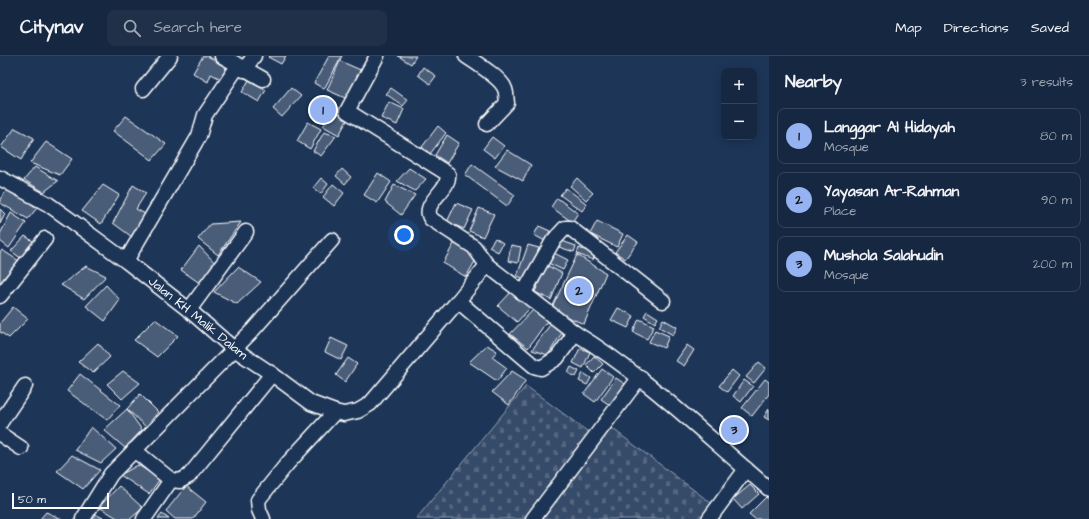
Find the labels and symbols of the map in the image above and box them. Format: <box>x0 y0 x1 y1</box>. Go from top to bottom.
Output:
pin: 1 <box>310 95 336 125</box>
your location <box>394 225 414 245</box>
street label: Jalan KH Malik Dalam <box>144 272 252 364</box>
pin: 2 <box>566 276 592 306</box>
pin: 3 <box>721 415 747 445</box>
scale bar <box>12 491 109 510</box>

